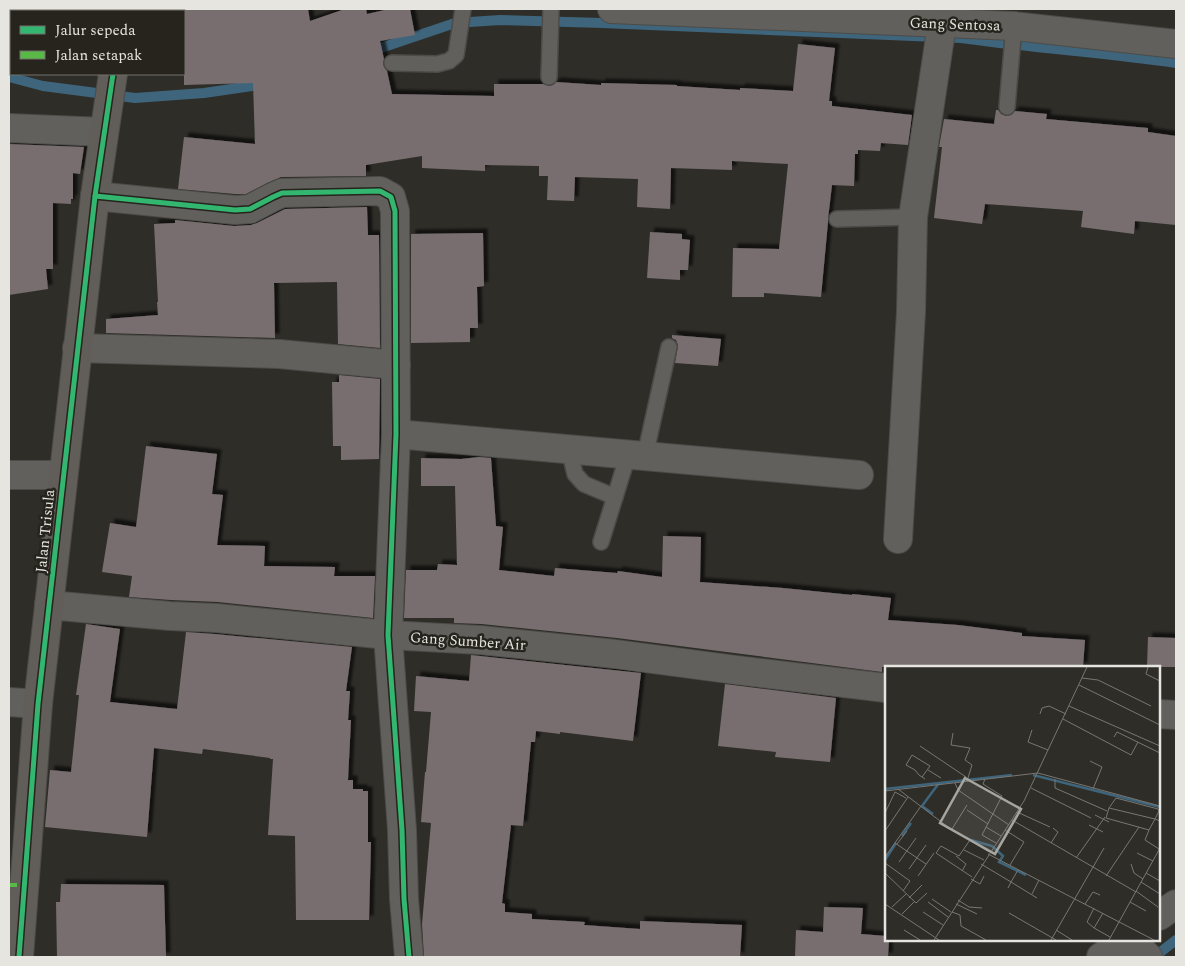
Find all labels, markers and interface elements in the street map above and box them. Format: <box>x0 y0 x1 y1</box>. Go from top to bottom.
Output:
legend <box>10 10 185 75</box>
street label: Gang Sentosa <box>909 11 1001 38</box>
text: Jalur sepeda <box>55 19 136 42</box>
text: Jalan setapak <box>55 44 142 67</box>
street label: Jalan Trisula <box>30 488 61 574</box>
street label: Gang Sumber Air <box>409 626 527 657</box>
inset map <box>885 666 1160 941</box>

